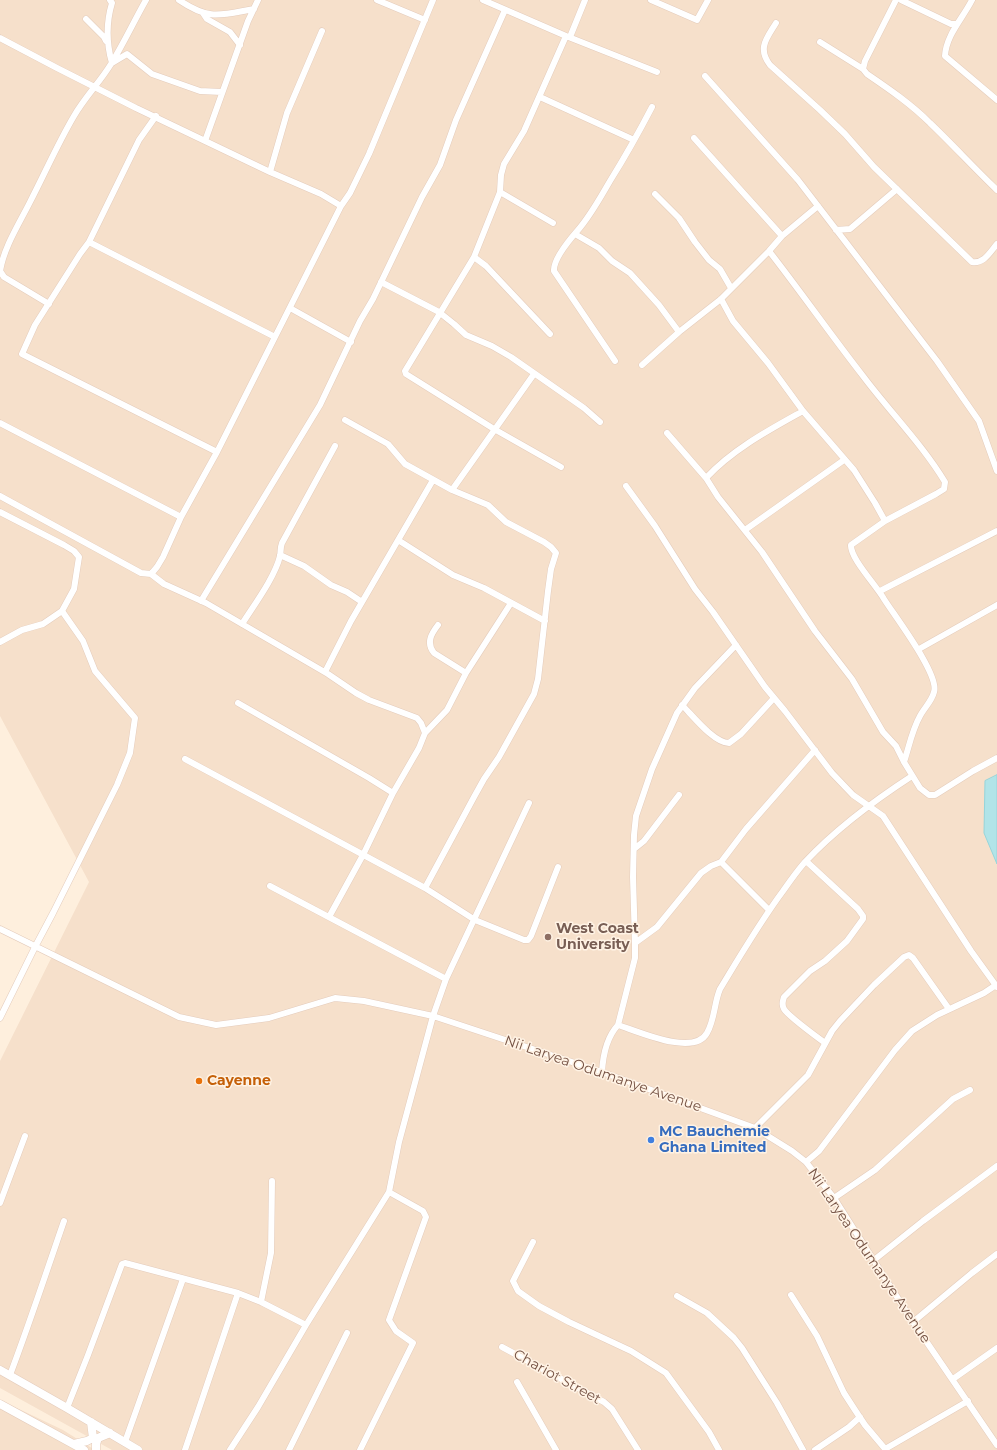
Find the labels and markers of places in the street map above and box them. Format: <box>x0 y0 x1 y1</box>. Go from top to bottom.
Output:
place label: West Coast University <box>556 921 639 954</box>
marker: West Coast University <box>543 932 553 942</box>
place label: Cayenne <box>207 1073 271 1089</box>
marker: Cayenne <box>194 1076 204 1086</box>
place label: MC Bauchemie Ghana Limited <box>659 1124 770 1156</box>
marker: MC Bauchemie Ghana Limited <box>646 1135 656 1145</box>

